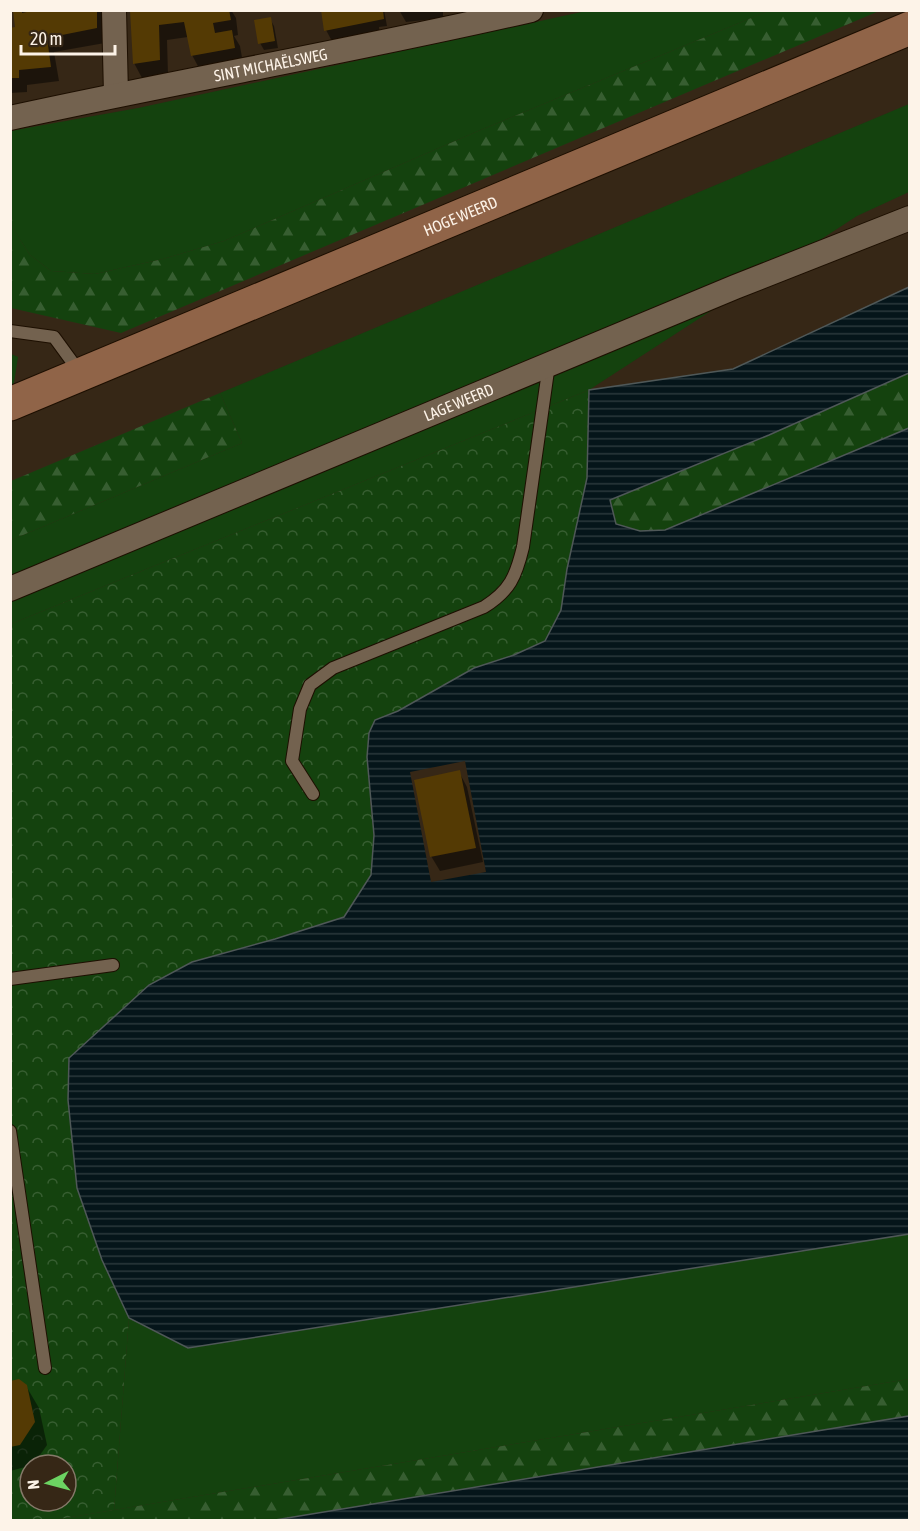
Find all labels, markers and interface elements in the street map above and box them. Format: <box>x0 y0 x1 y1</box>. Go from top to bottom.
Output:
scale bar <box>21 18 116 56</box>
text: 20 m <box>30 28 62 49</box>
street label: SINT MICHAËLSWEG <box>212 45 329 85</box>
street label: HOGE WEERD <box>421 192 500 239</box>
street label: LAGE WEERD <box>421 380 496 425</box>
north arrow <box>18 1453 78 1513</box>
text: N <box>24 1479 43 1490</box>

